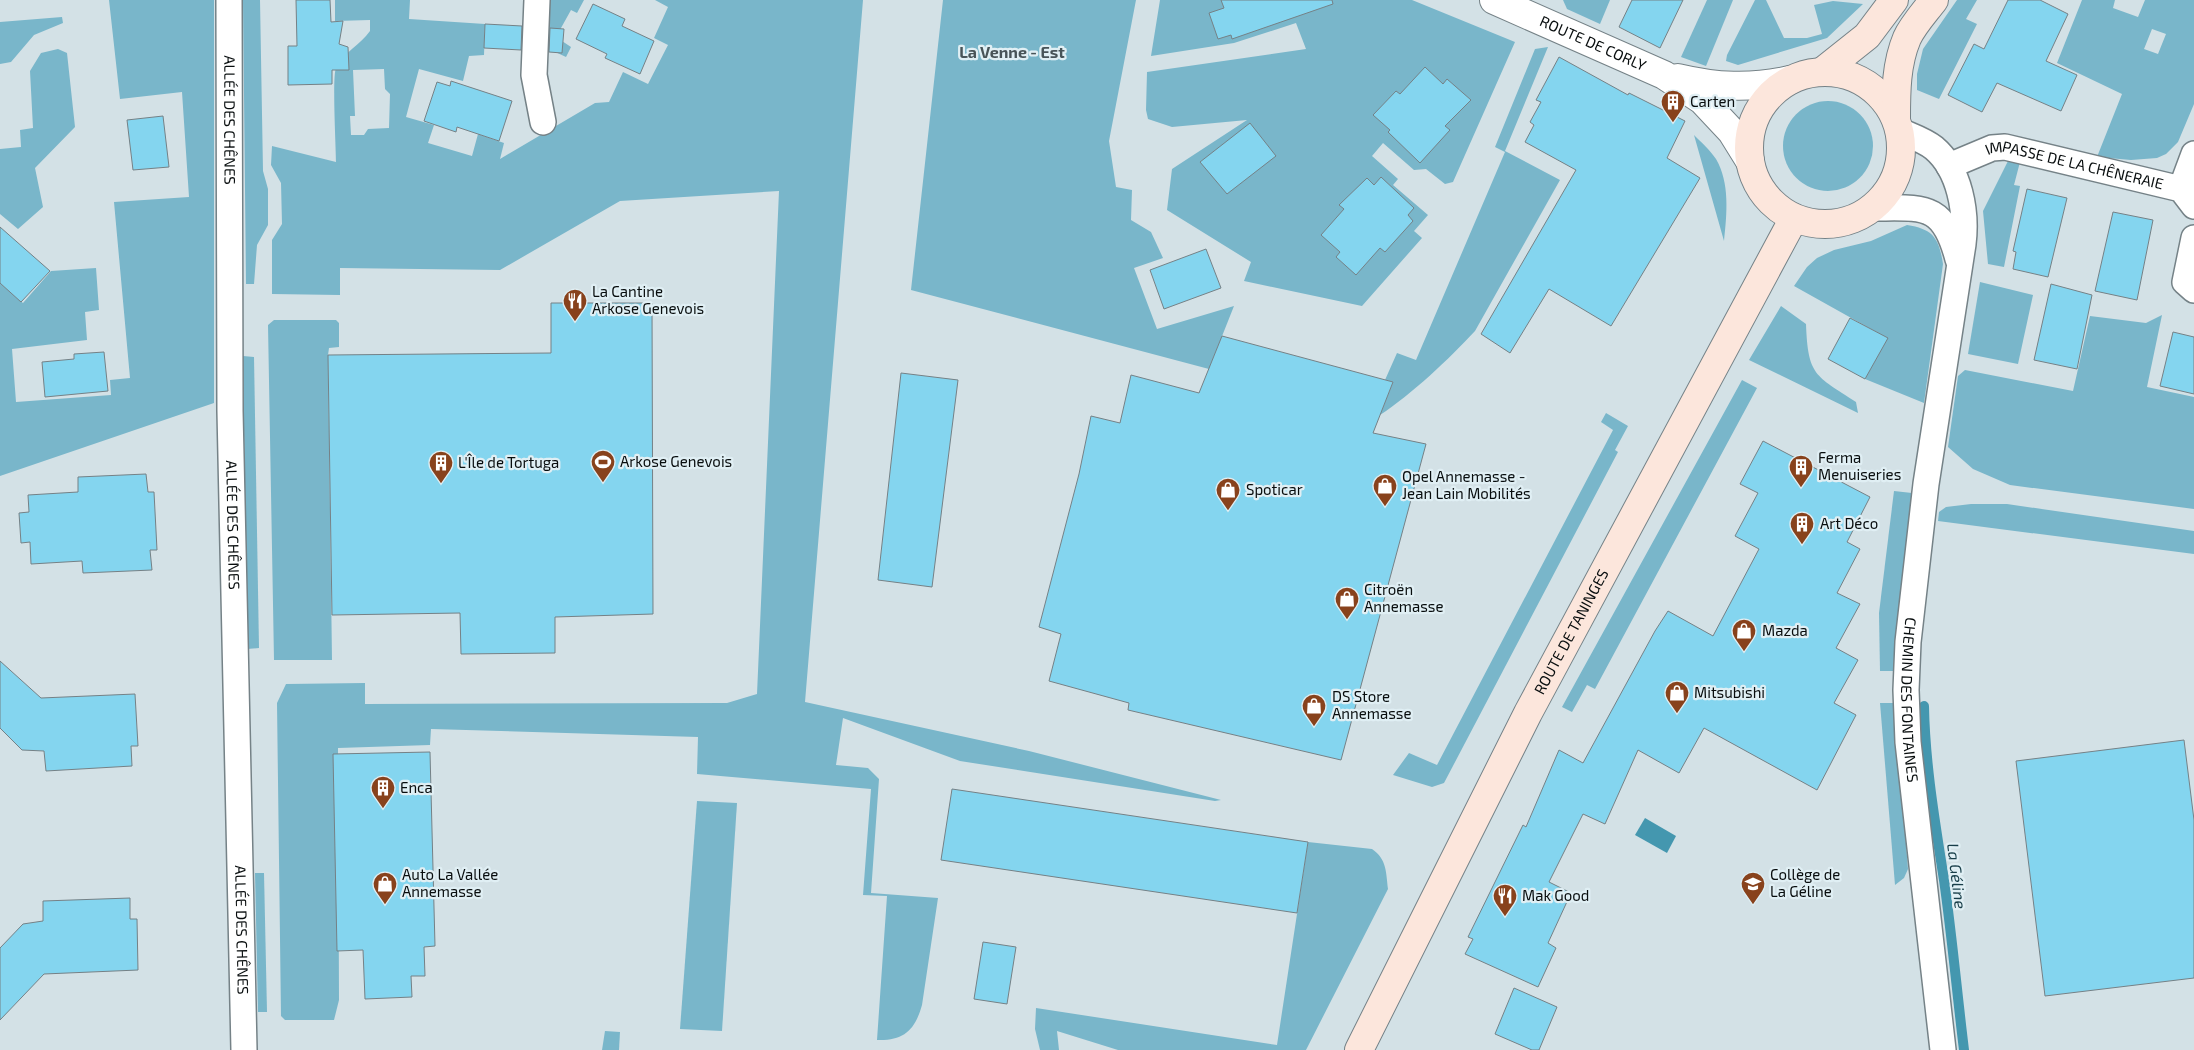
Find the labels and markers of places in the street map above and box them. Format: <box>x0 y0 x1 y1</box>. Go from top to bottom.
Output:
building icon: Carten <box>1660 89 1686 123</box>
place label: Carten <box>1690 92 1735 110</box>
place label: La Cantine Arkose Genevois <box>592 282 704 317</box>
restaurant icon: La Cantine Arkose Genevois <box>562 288 588 322</box>
place label: Ferma Menuiseries <box>1818 448 1901 483</box>
sports icon: Arkose Genevois <box>590 449 616 483</box>
building icon: L'Île de Tortuga <box>428 450 454 484</box>
place label: Arkose Genevois <box>620 452 732 470</box>
place label: L'Île de Tortuga <box>458 453 559 471</box>
building icon: Ferma Menuiseries <box>1788 454 1814 488</box>
place label: Opel Annemasse - Jean Lain Mobilités <box>1402 467 1531 502</box>
shop icon: Opel Annemasse - Jean Lain Mobilités <box>1372 473 1398 507</box>
shop icon: Spoticar <box>1215 477 1241 511</box>
place label: Spoticar <box>1246 480 1303 498</box>
building icon: Art Déco <box>1789 511 1815 545</box>
place label: Art Déco <box>1820 514 1878 532</box>
place label: Citroën Annemasse <box>1364 580 1444 615</box>
shop icon: Citroën Annemasse <box>1334 586 1360 620</box>
shop icon: Mazda <box>1731 618 1757 652</box>
place label: Mazda <box>1762 621 1808 639</box>
shop icon: Mitsubishi <box>1664 680 1690 714</box>
place label: Mitsubishi <box>1694 683 1765 701</box>
place label: DS Store Annemasse <box>1332 687 1412 722</box>
shop icon: DS Store Annemasse <box>1301 693 1327 727</box>
building icon: Enca <box>370 775 396 809</box>
place label: Enca <box>400 778 433 796</box>
place label: Auto La Vallée Annemasse <box>402 865 498 900</box>
place label: Collège de La Géline <box>1770 865 1840 900</box>
shop icon: Auto La Vallée Annemasse <box>372 871 398 905</box>
school or university icon: Collège de La Géline <box>1740 871 1766 905</box>
restaurant icon: Mak Good <box>1492 883 1518 917</box>
place label: Mak Good <box>1522 886 1589 904</box>

